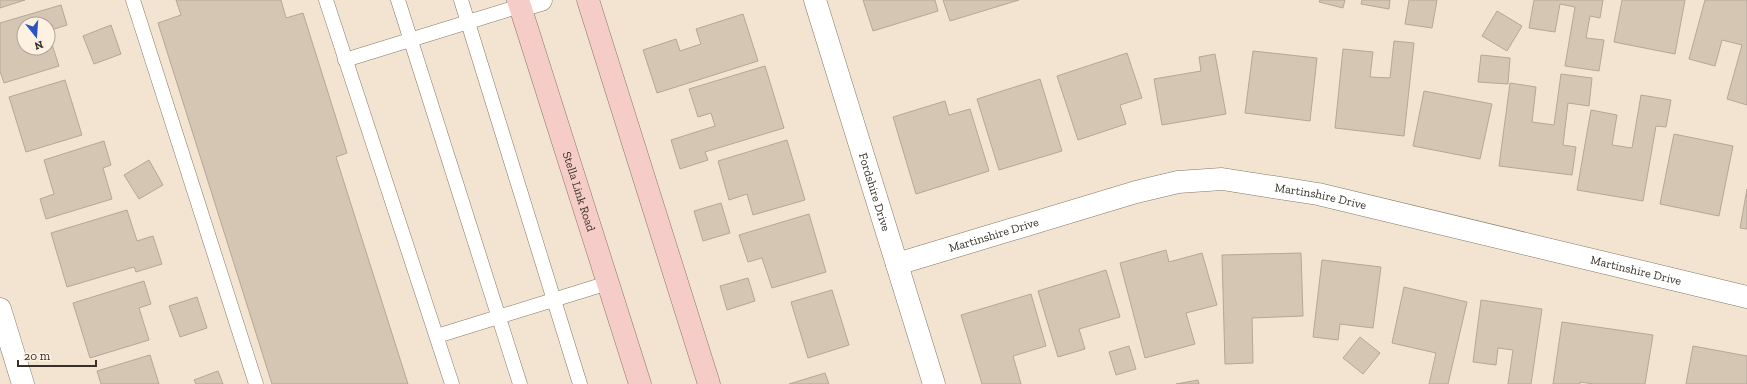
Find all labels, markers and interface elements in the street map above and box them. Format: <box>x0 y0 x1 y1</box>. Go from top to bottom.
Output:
north arrow <box>16 16 56 56</box>
text: N <box>32 38 45 53</box>
street label: Stella Link Road <box>560 150 598 234</box>
street label: Fordshire Drive <box>856 151 893 233</box>
street label: Martinshire Drive <box>1274 180 1368 212</box>
street label: Martinshire Drive <box>947 215 1041 255</box>
street label: Martinshire Drive <box>1589 253 1683 288</box>
scale bar <box>18 342 96 368</box>
text: 20 m <box>24 349 51 363</box>

